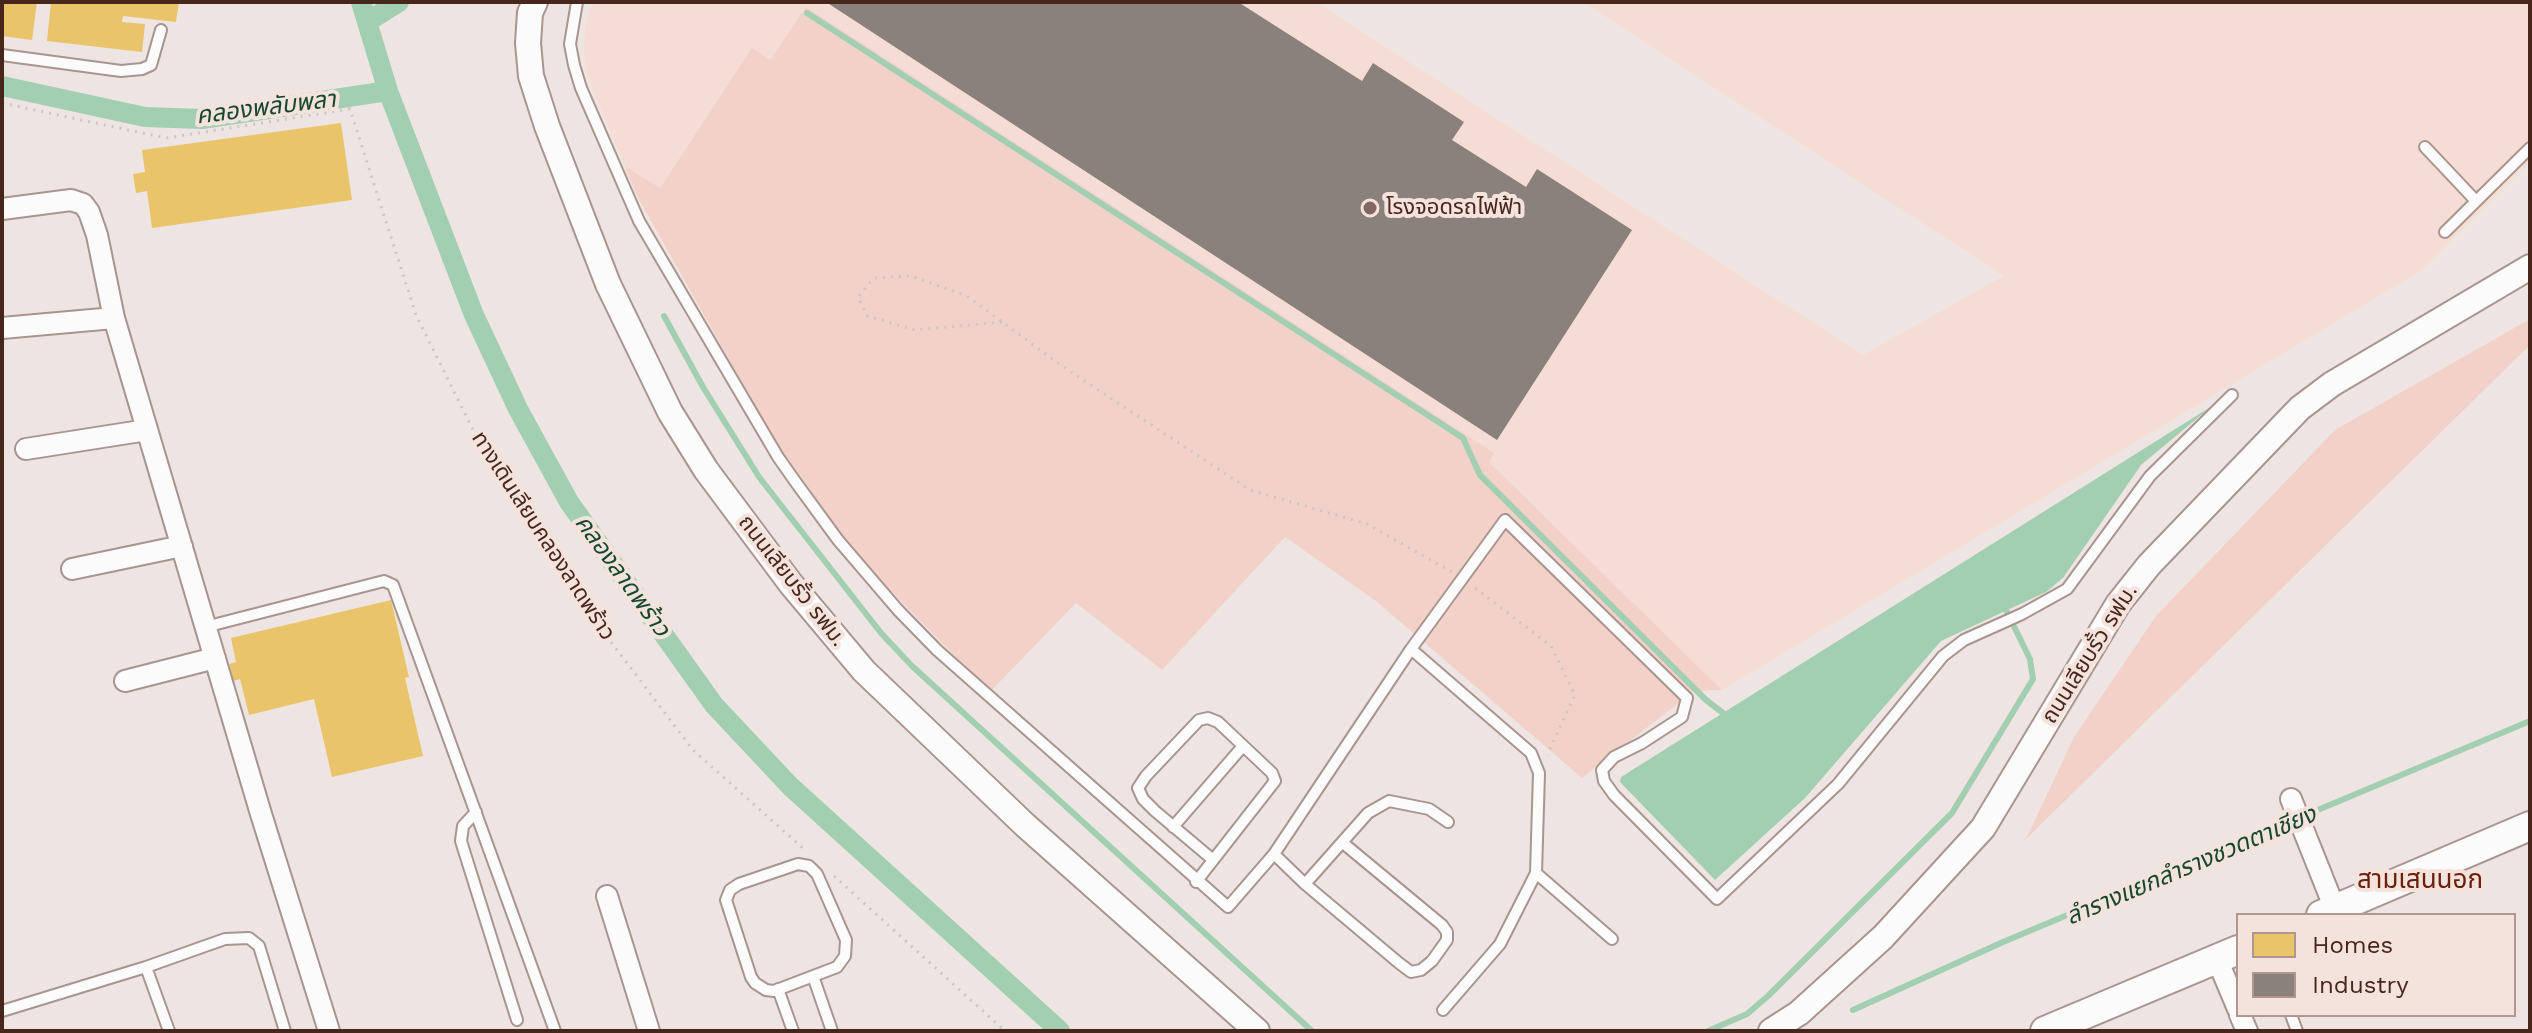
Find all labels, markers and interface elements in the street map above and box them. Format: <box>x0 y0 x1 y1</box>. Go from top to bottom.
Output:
water label: คลองพลับพลา <box>195 85 337 131</box>
place label: โรงจอดรถไฟฟ้า <box>1386 195 1522 221</box>
marker: โรงจอดรถไฟฟ้า <box>1361 199 1379 217</box>
street label: ทางเดินเลียบคลองลาดพร้าว <box>465 427 621 645</box>
water label: คลองลาดพร้าว <box>568 510 676 642</box>
street label: ถนนเลียบรั้ว รฟม. <box>732 510 852 652</box>
street label: ถนนเลียบรั้ว รฟม. <box>2037 579 2143 729</box>
water label: ลำรางแยกลำรางชวดตาเชียง <box>2062 800 2320 932</box>
district label: สามเสนนอก <box>2357 864 2483 896</box>
legend <box>2236 913 2516 1017</box>
text: Homes <box>2312 931 2393 959</box>
text: Industry <box>2312 971 2409 999</box>

